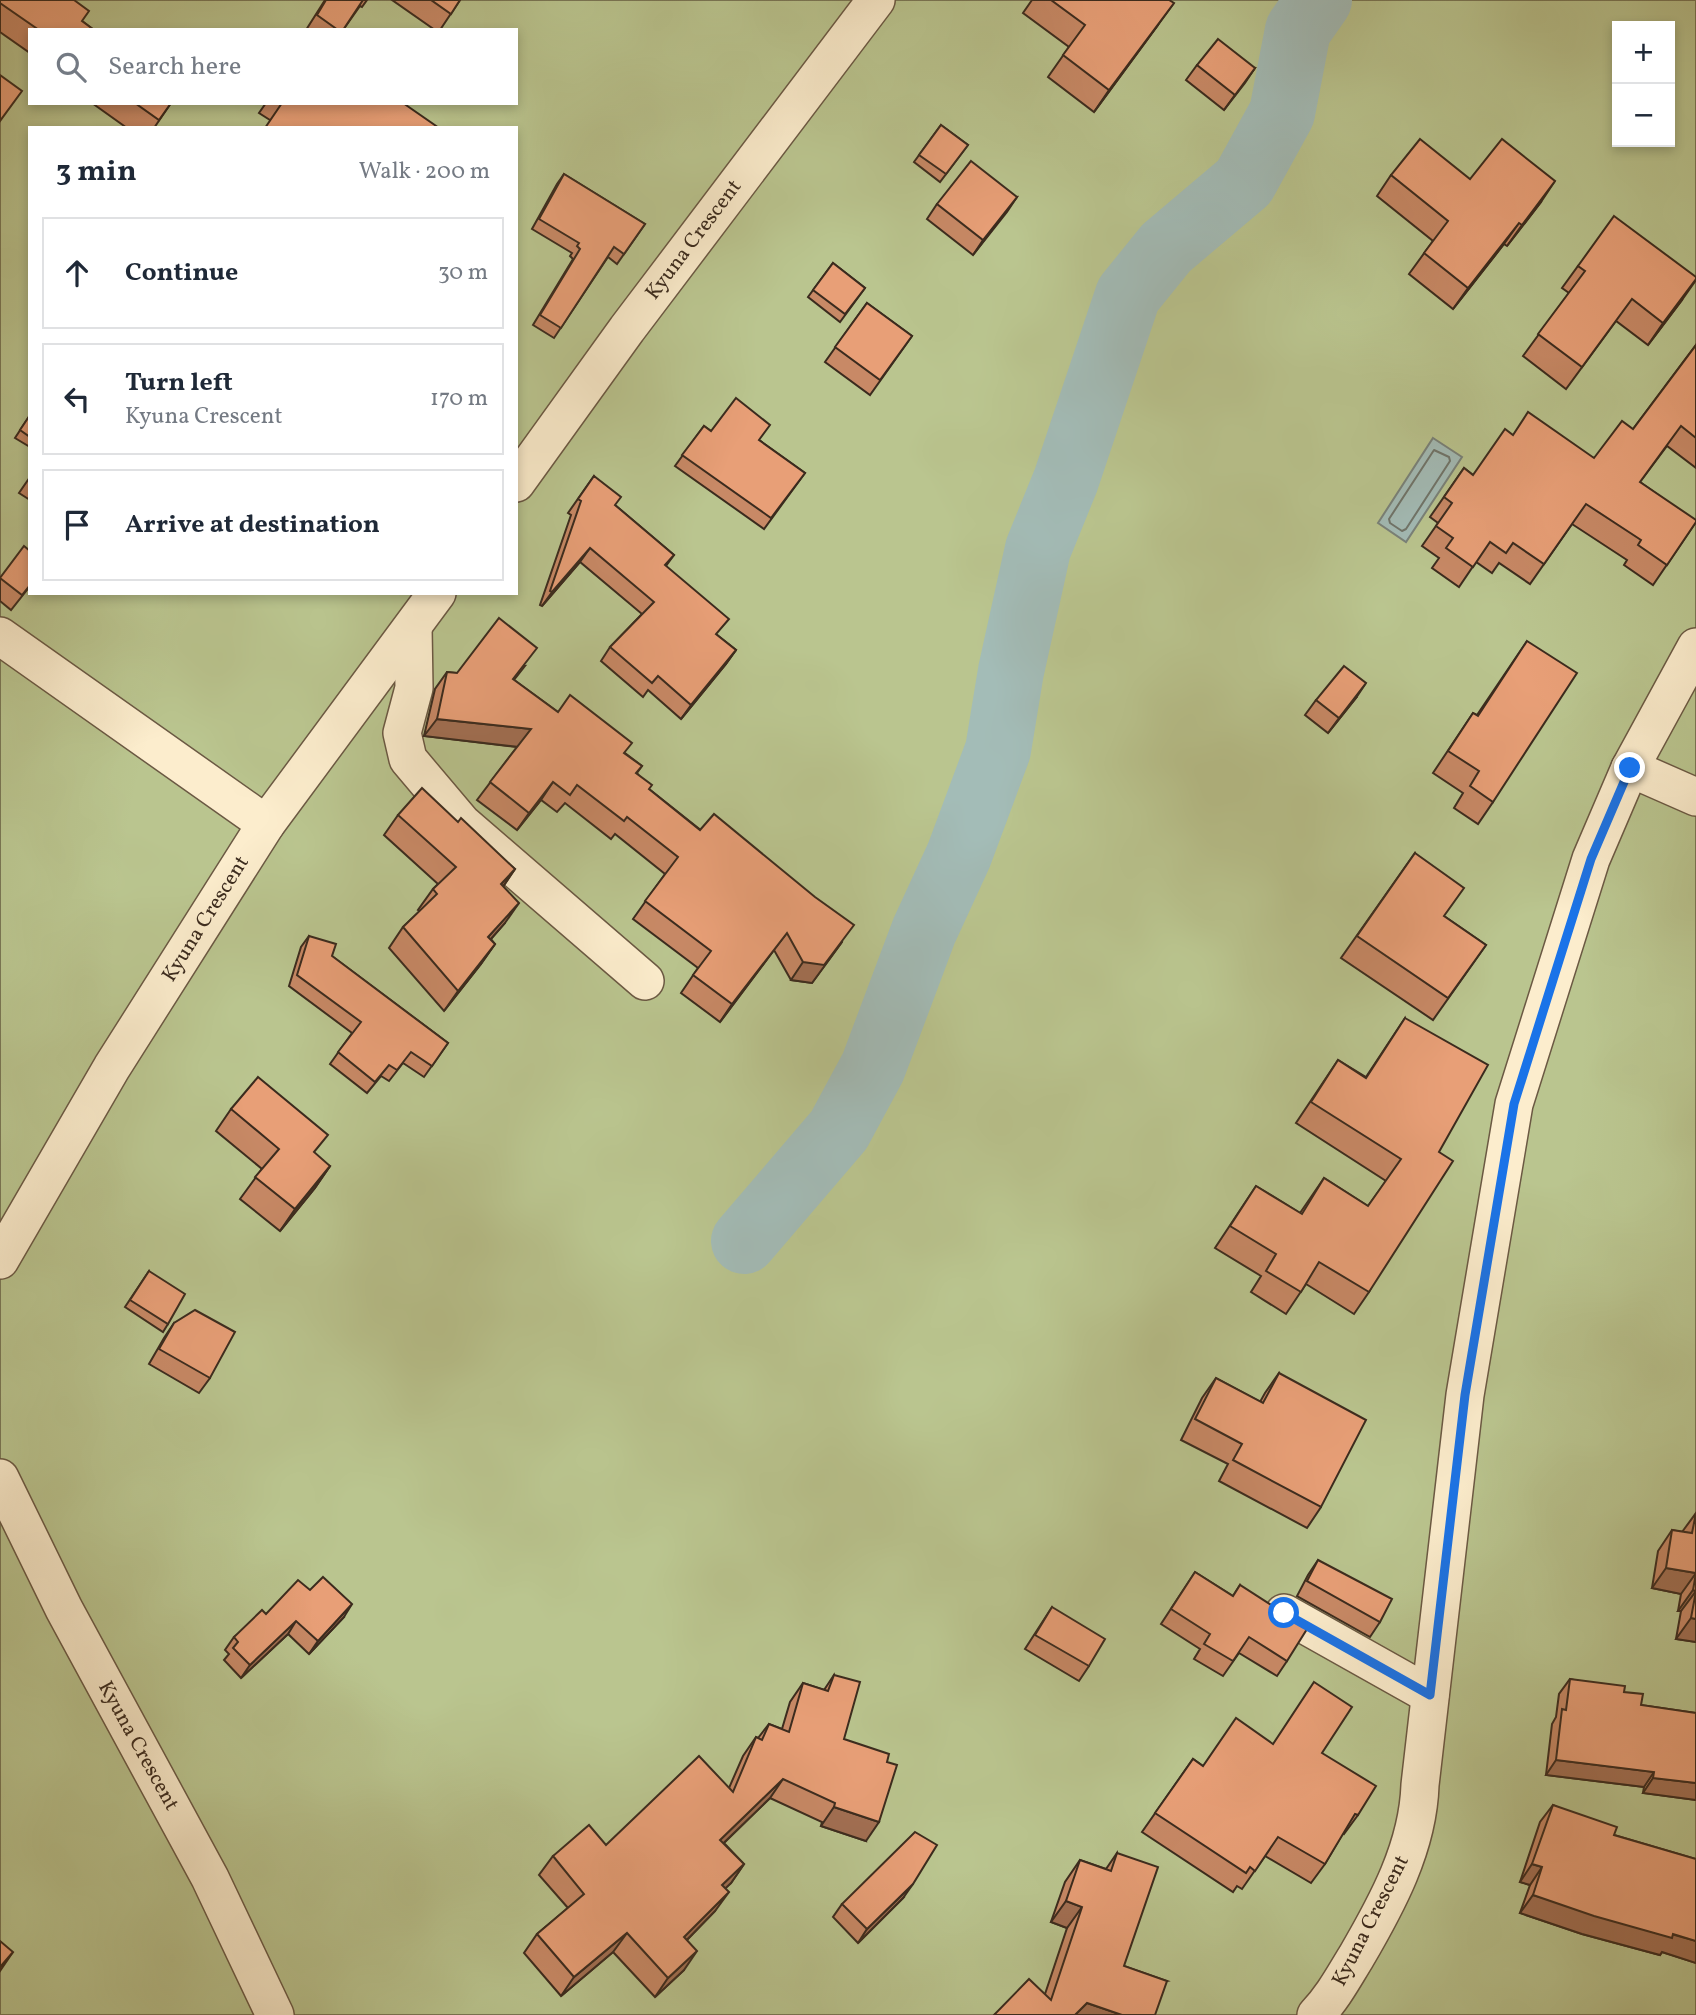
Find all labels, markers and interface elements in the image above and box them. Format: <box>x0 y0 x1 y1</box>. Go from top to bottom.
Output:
map controls <box>1612 21 1675 147</box>
button: + <box>1612 21 1675 84</box>
search box <box>28 28 518 105</box>
icon: search <box>52 48 90 86</box>
text: Search here <box>108 49 241 85</box>
button: − <box>1612 84 1675 147</box>
text: 3 min <box>56 151 137 193</box>
text: Walk · 200 m <box>359 156 490 188</box>
street label: Kyuna Crescent <box>639 174 749 306</box>
icon: ahead <box>58 254 96 292</box>
text: Continue <box>125 255 238 291</box>
text: 30 m <box>438 257 488 289</box>
text: Turn left <box>125 365 233 401</box>
icon: left <box>58 380 96 418</box>
text: 170 m <box>430 383 488 415</box>
text: Kyuna Crescent <box>125 401 283 433</box>
icon: arrive <box>58 506 96 544</box>
text: Arrive at destination <box>125 507 380 543</box>
route end <box>1614 752 1645 783</box>
street label: Kyuna Crescent <box>156 850 256 988</box>
route start <box>1268 1597 1299 1628</box>
street label: Kyuna Crescent <box>90 1676 186 1816</box>
street label: Kyuna Crescent <box>1325 1850 1417 1992</box>

